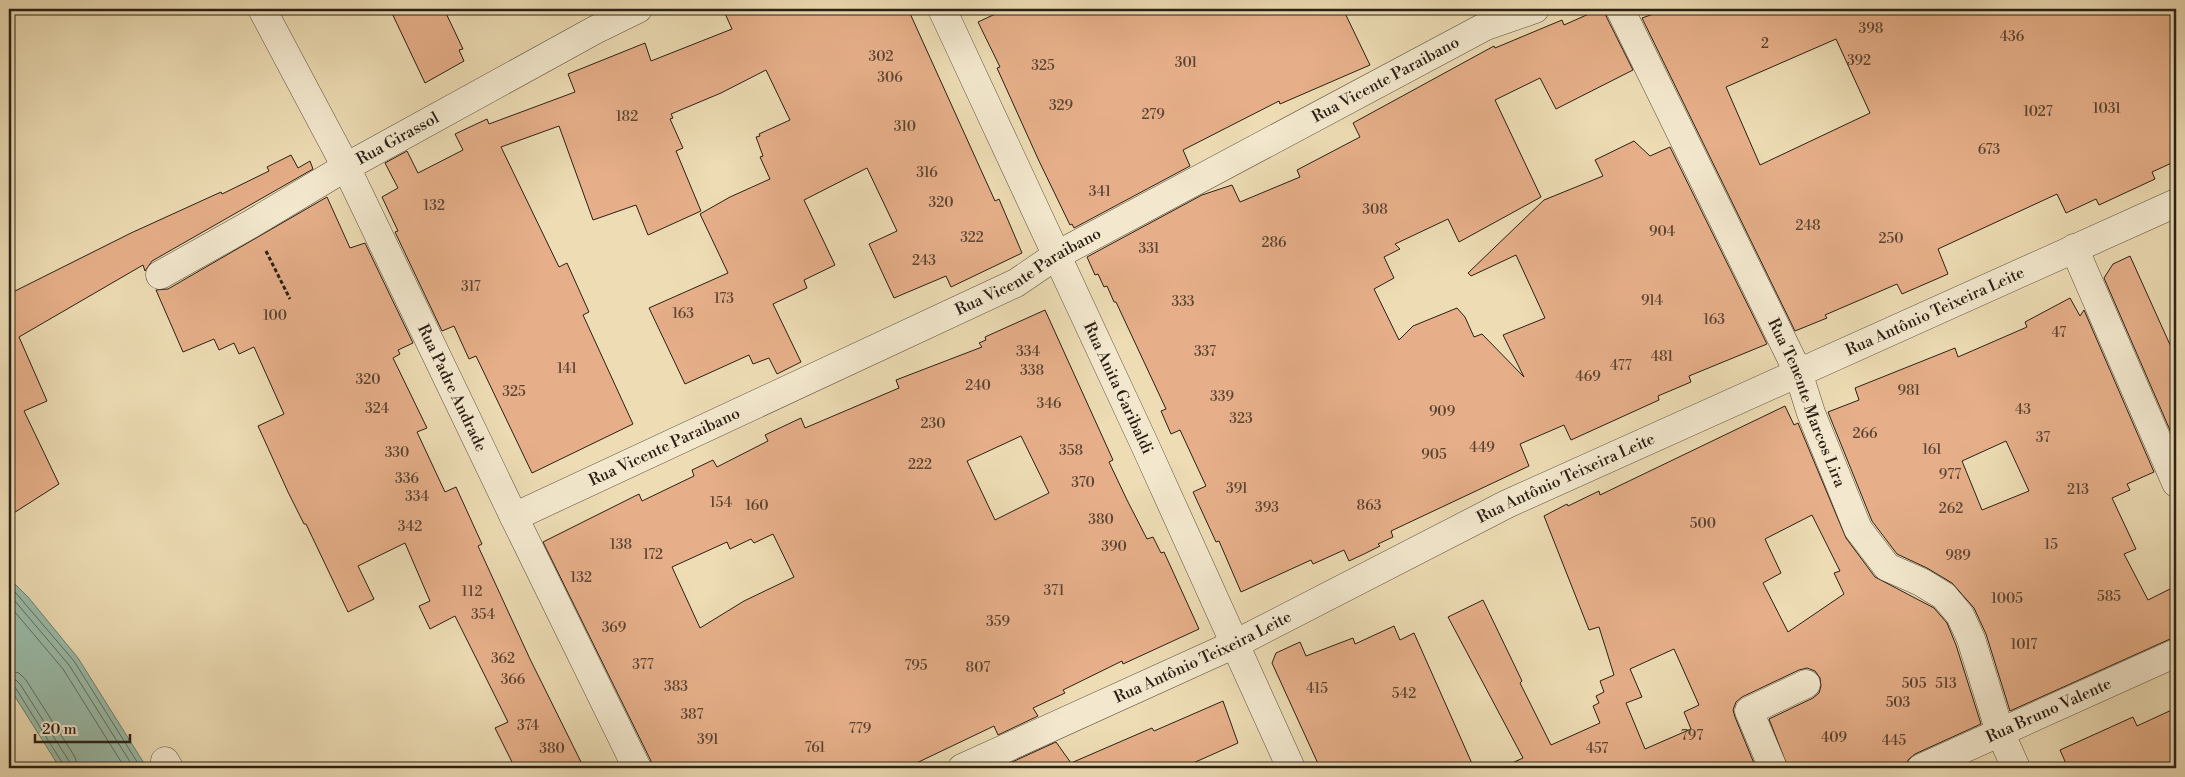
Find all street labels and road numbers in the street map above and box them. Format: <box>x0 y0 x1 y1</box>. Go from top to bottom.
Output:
street label: Rua Vicente Paraibano <box>1308 32 1463 127</box>
street label: Rua Girassol <box>353 108 443 169</box>
street label: Rua Vicente Paraibano <box>952 223 1105 320</box>
street label: Rua Antônio Teixeira Leite <box>1842 263 2027 360</box>
street label: Rua Tenente Marcos Lira <box>1763 315 1850 491</box>
street label: Rua Anita Garibaldi <box>1079 319 1158 457</box>
street label: Rua Padre Andrade <box>413 321 491 455</box>
street label: Rua Vicente Paraibano <box>586 403 743 491</box>
street label: Rua Antônio Teixeira Leite <box>1473 429 1658 528</box>
street label: Rua Antônio Teixeira Leite <box>1111 607 1295 708</box>
street label: Rua Bruno Valente <box>1983 673 2114 747</box>

